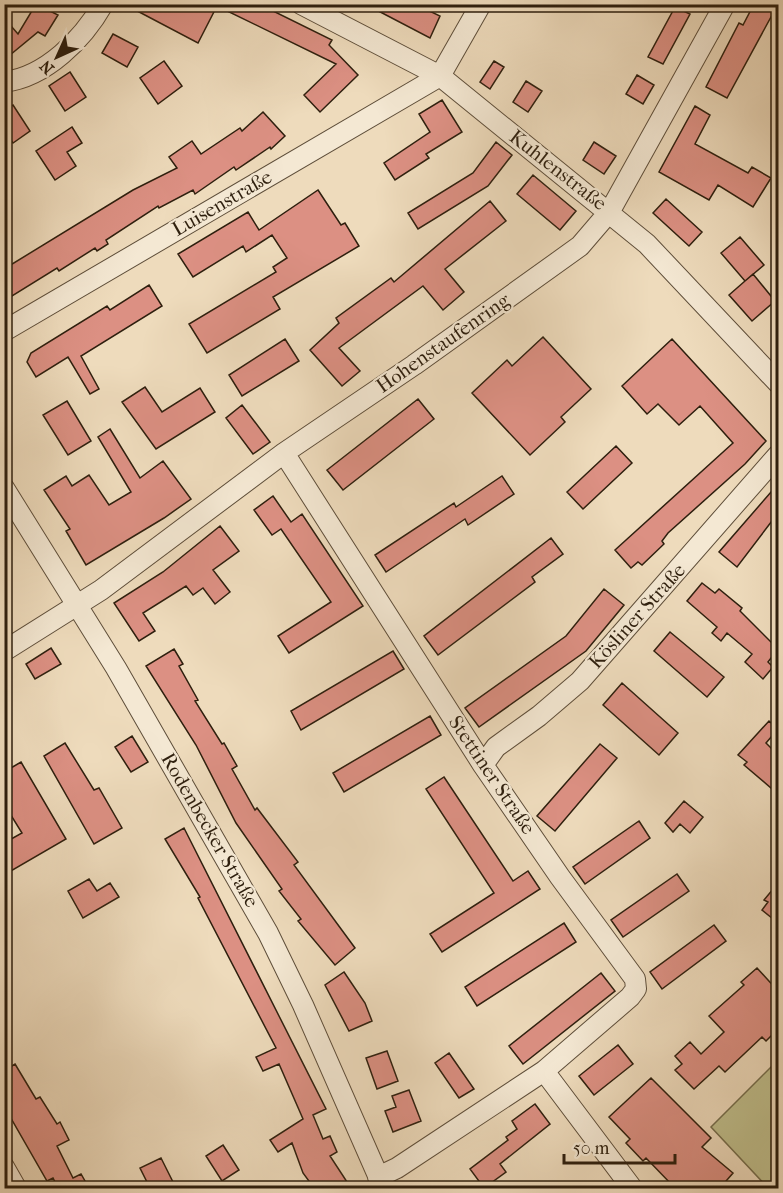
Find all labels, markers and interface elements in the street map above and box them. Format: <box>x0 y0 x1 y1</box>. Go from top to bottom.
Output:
north arrow <box>27 27 87 87</box>
text: N <box>35 56 58 78</box>
street label: Kuhlenstraße <box>505 125 611 215</box>
street label: Luisenstraße <box>168 165 276 241</box>
street label: Hohenstaufenring <box>372 288 514 398</box>
street label: Kösliner Straße <box>584 559 690 673</box>
street label: Stettiner Straße <box>444 711 540 839</box>
street label: Rodenbecker Straße <box>156 749 264 911</box>
scale bar <box>564 1127 675 1165</box>
text: 50 m <box>573 1138 610 1159</box>

